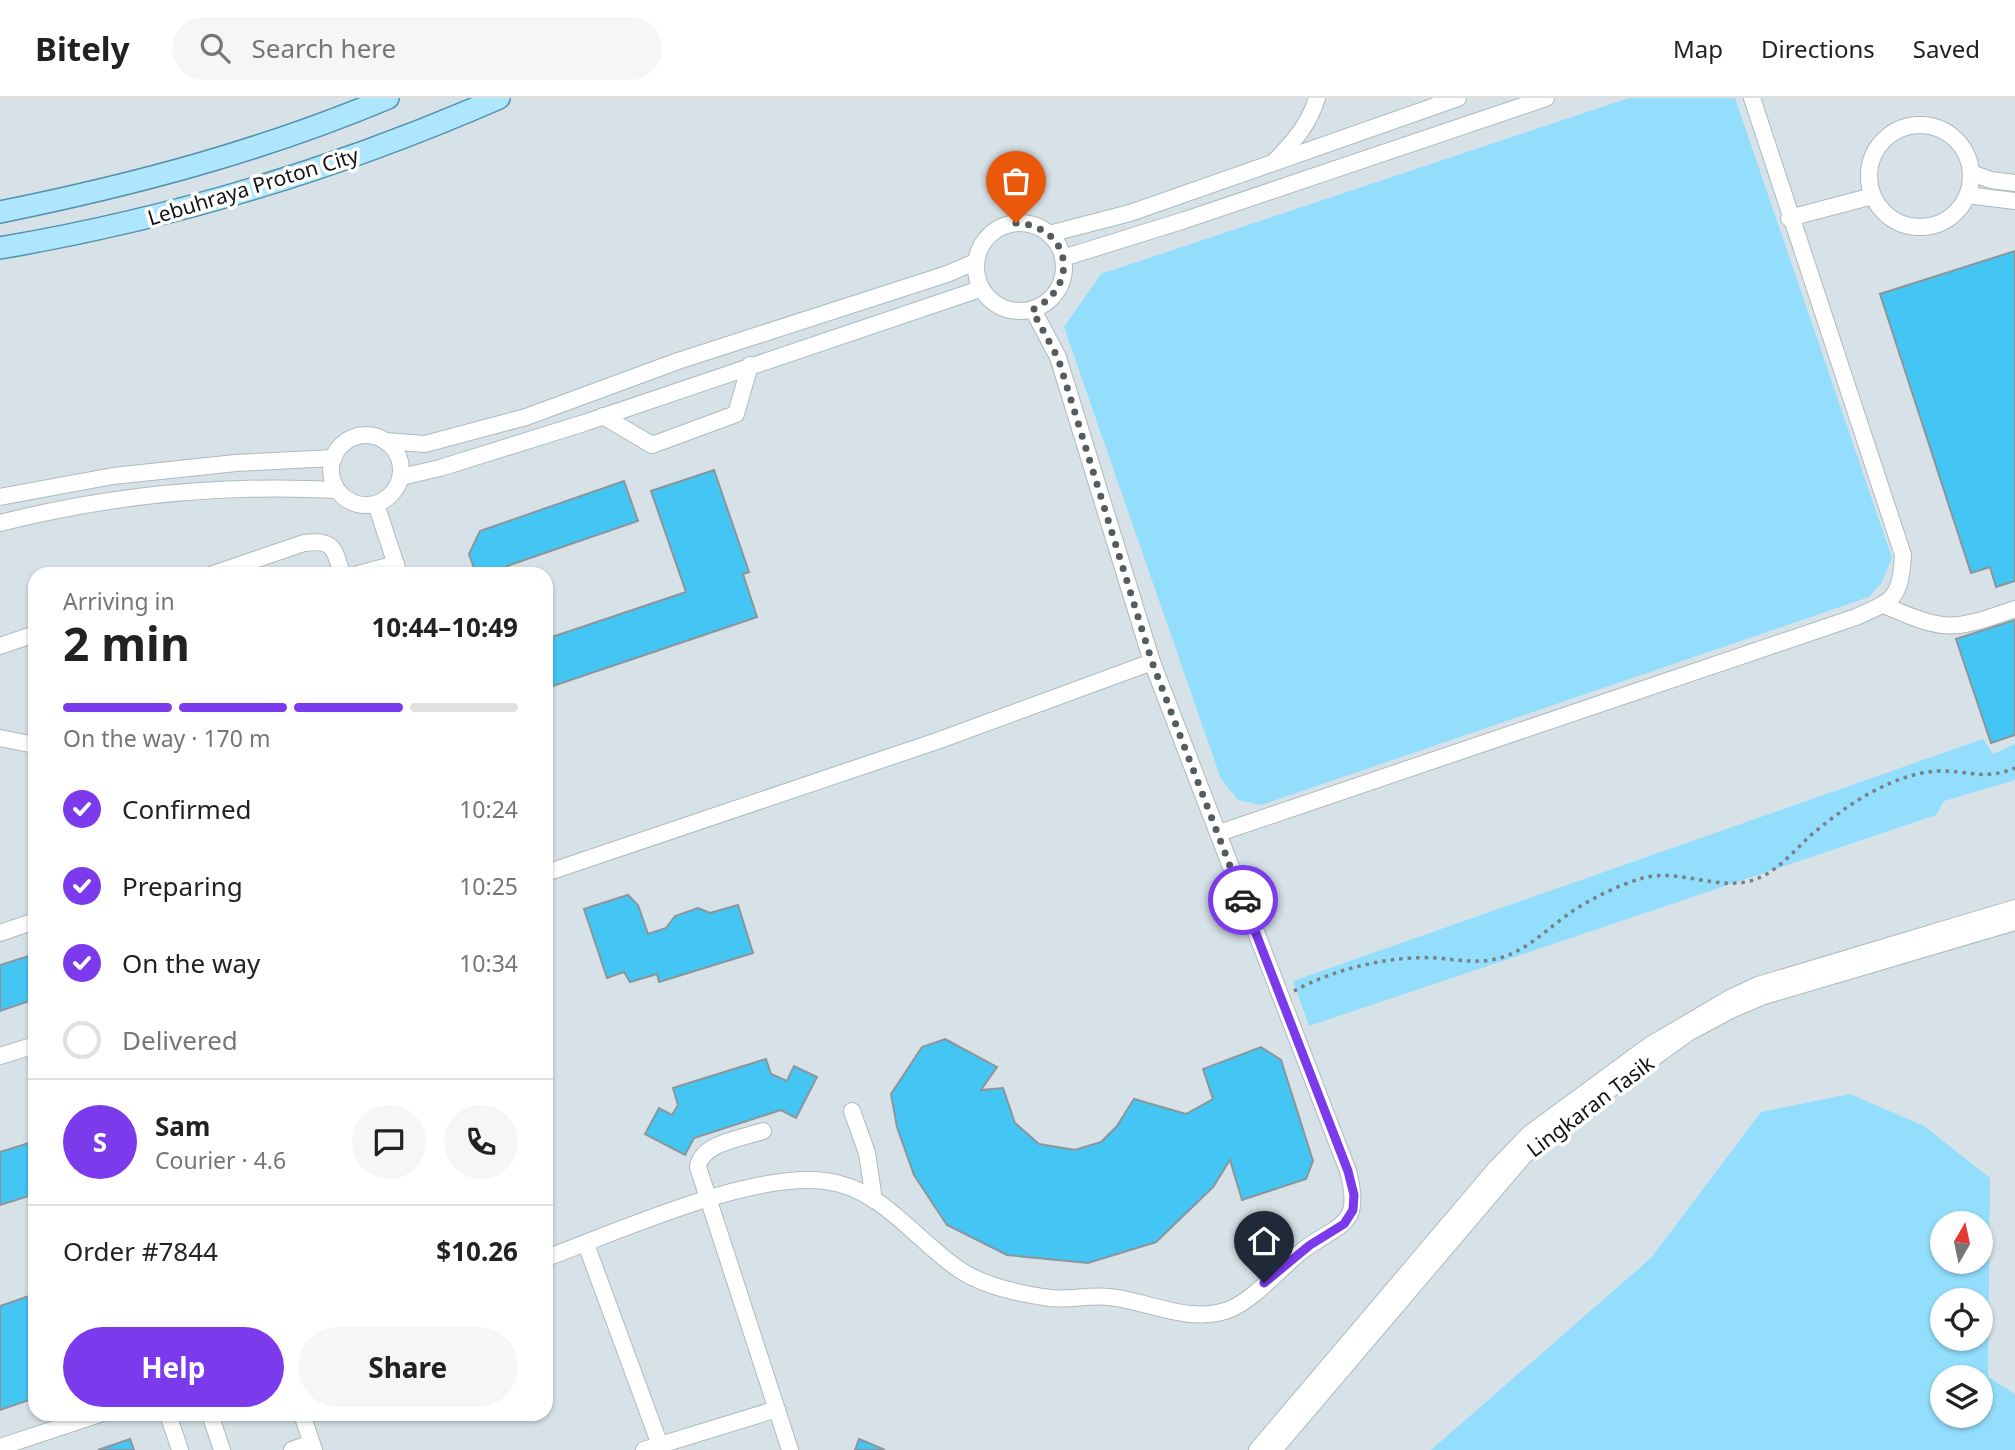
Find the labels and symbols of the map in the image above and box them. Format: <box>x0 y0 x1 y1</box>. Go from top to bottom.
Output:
street label: Lebuhraya Proton City <box>144 141 362 231</box>
pin <box>986 151 1046 223</box>
courier <box>1208 865 1278 935</box>
street label: Lingkaran Tasik <box>1521 1049 1660 1163</box>
pin <box>1234 1211 1294 1283</box>
north arrow <box>1930 1211 1993 1274</box>

